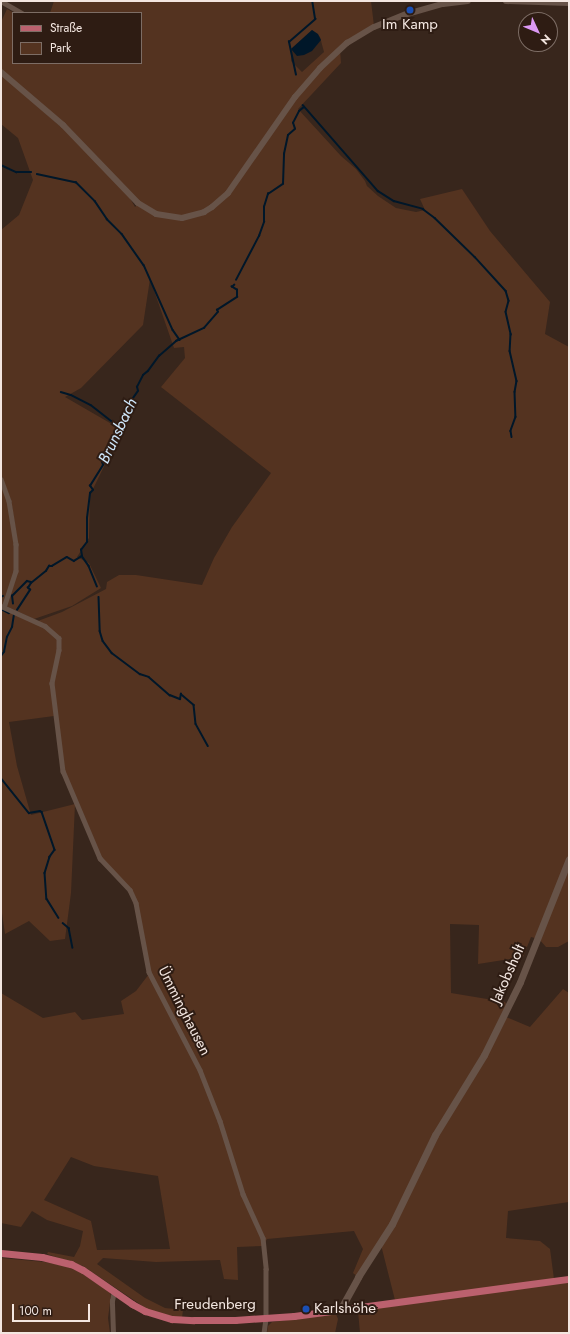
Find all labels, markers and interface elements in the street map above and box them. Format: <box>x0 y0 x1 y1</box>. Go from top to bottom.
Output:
marker: Im Kamp <box>405 5 415 15</box>
legend <box>12 12 142 64</box>
north arrow <box>518 12 558 52</box>
place label: Im Kamp <box>382 16 438 34</box>
text: Straße <box>50 19 82 37</box>
text: N <box>537 31 555 48</box>
text: Park <box>50 39 71 57</box>
water label: Brunsbach <box>95 395 141 467</box>
street label: Jakobsholt <box>487 942 529 1006</box>
street label: Ümminghausen <box>154 963 214 1059</box>
scale bar <box>14 1296 92 1322</box>
street label: Freudenberg <box>174 1296 256 1314</box>
place label: Karlshöhe <box>314 1300 376 1318</box>
text: 100 m <box>19 1302 52 1320</box>
marker: Karlshöhe <box>301 1304 311 1314</box>

